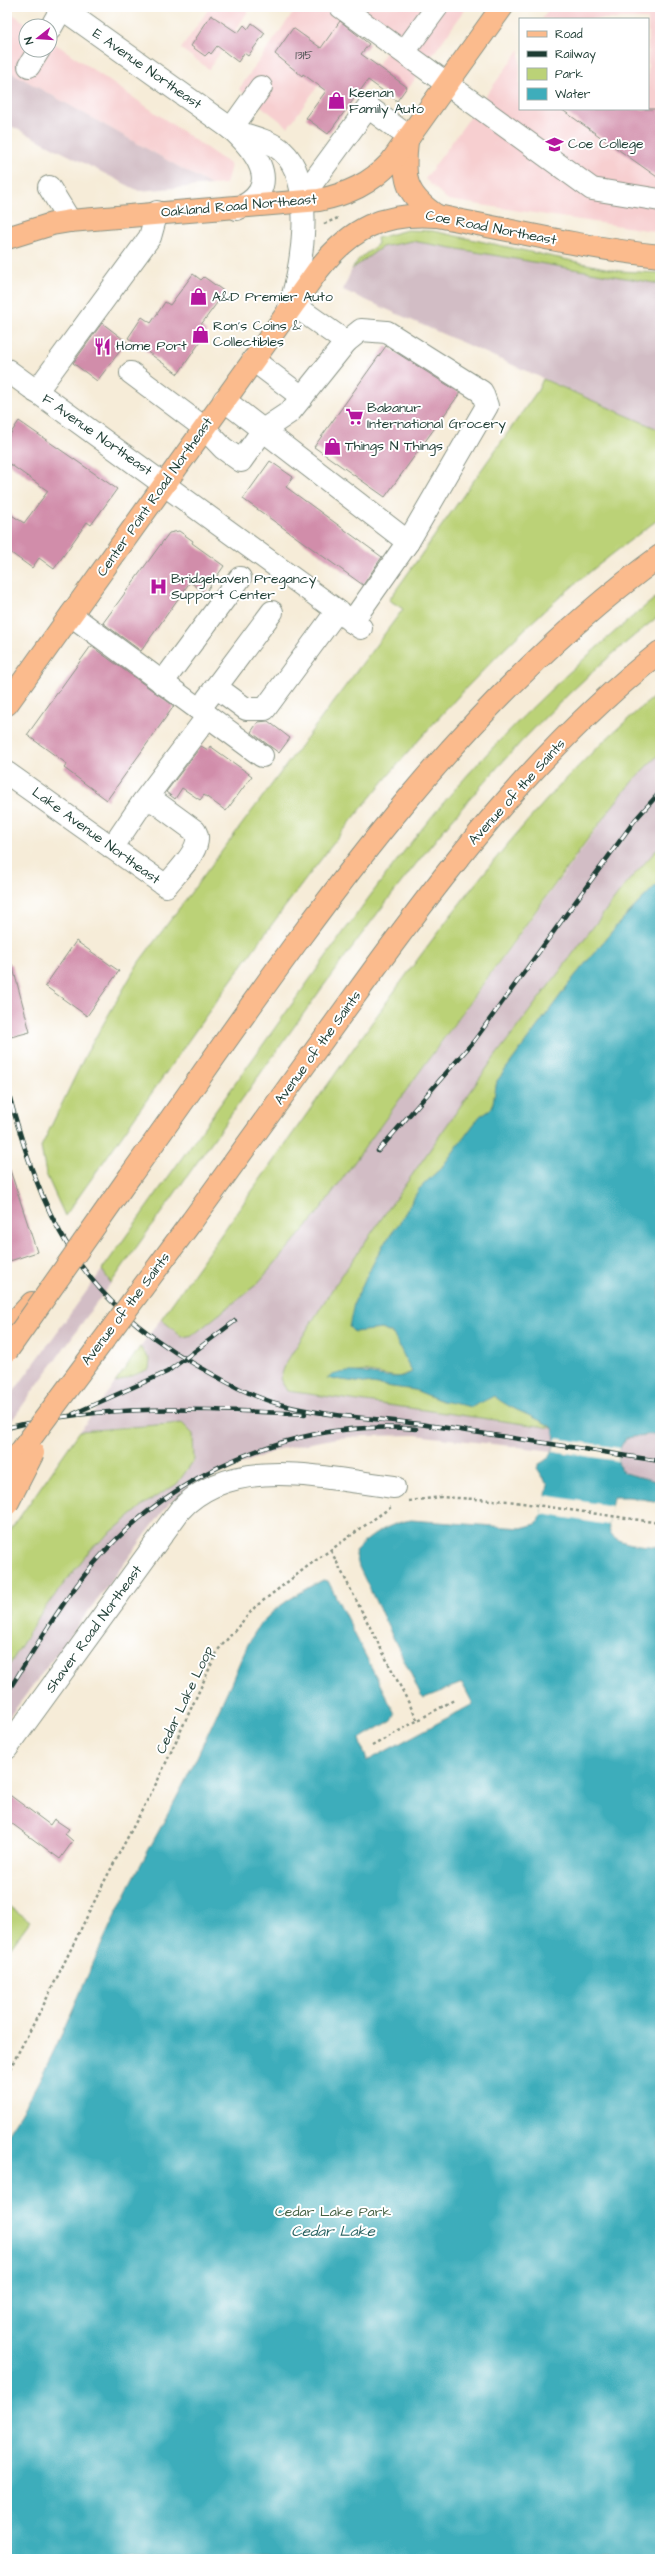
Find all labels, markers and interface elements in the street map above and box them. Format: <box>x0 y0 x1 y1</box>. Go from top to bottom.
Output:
north arrow <box>18 18 58 58</box>
legend <box>519 18 649 110</box>
street label: E Avenue Northeast <box>88 24 206 114</box>
text: Road <box>555 26 583 43</box>
text: N <box>21 35 37 46</box>
text: Railway <box>555 46 596 64</box>
house number: 1315 <box>295 47 313 64</box>
text: Park <box>555 66 583 83</box>
place label: Keenan Family Auto <box>349 83 424 119</box>
text: Water <box>555 86 591 103</box>
shop icon: Keenan Family Auto <box>326 91 346 111</box>
school or university icon: Coe College <box>545 134 565 154</box>
place label: Coe College <box>568 134 644 154</box>
street label: Oakland Road Northeast <box>160 189 318 223</box>
street label: Coe Road Northeast <box>424 205 559 251</box>
shop icon: A&D Premier Auto <box>189 287 209 307</box>
place label: A&D Premier Auto <box>212 287 333 307</box>
place label: Ron's Coins & Collectibles <box>213 316 302 352</box>
shop icon: Ron's Coins & Collectibles <box>190 324 210 344</box>
restaurant icon: Home Port <box>93 336 113 356</box>
place label: Home Port <box>116 336 187 356</box>
street label: F Avenue Northeast <box>38 389 157 481</box>
place label: Babanur International Grocery <box>367 398 506 434</box>
supermarket icon: Babanur International Grocery <box>344 406 364 426</box>
street label: Center Point Road Northeast <box>92 413 218 581</box>
shop icon: Things N Things <box>322 436 342 456</box>
place label: Things N Things <box>345 436 443 456</box>
place label: Bridgehaven Pregancy Support Center <box>171 569 317 605</box>
hospital icon: Bridgehaven Pregancy Support Center <box>148 577 168 597</box>
street label: Avenue of the Saints <box>464 735 570 849</box>
street label: Lake Avenue Northeast <box>28 783 164 890</box>
street label: Avenue of the Saints <box>270 987 366 1109</box>
street label: Avenue of the Saints <box>77 1248 175 1370</box>
street label: Shaver Road Northeast <box>41 1561 147 1697</box>
street label: Cedar Lake Loop <box>151 1643 219 1757</box>
park label: Cedar Lake Park <box>275 2202 391 2222</box>
water label: Cedar Lake <box>291 2221 376 2242</box>

